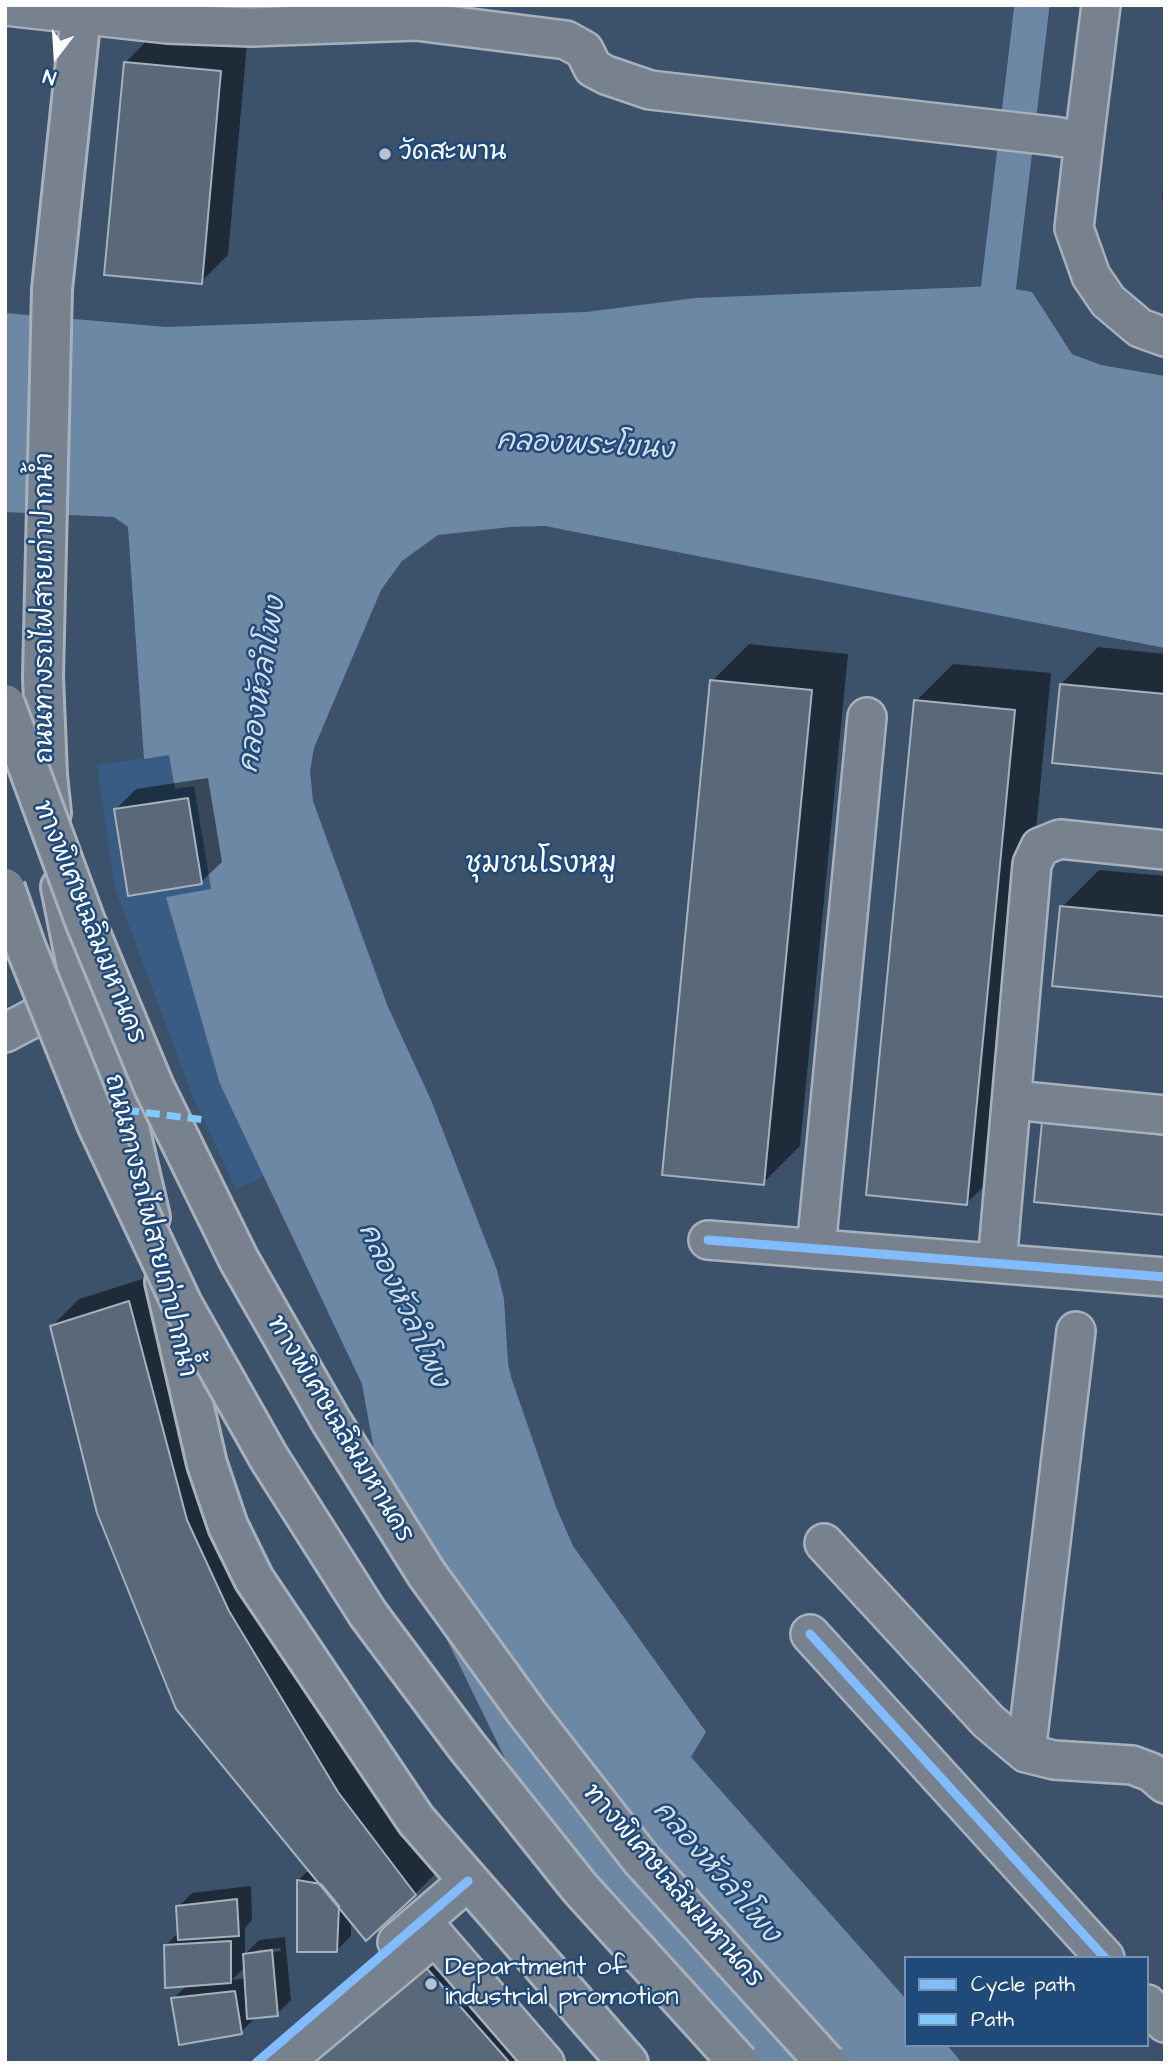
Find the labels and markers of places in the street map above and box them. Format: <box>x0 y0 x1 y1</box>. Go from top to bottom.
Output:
place label: วัดสะพาน <box>399 138 507 170</box>
marker: วัดสะพาน <box>377 146 393 162</box>
place label: Department of industrial promotion <box>445 1953 678 2014</box>
marker: Department of industrial promotion <box>423 1976 439 1992</box>

